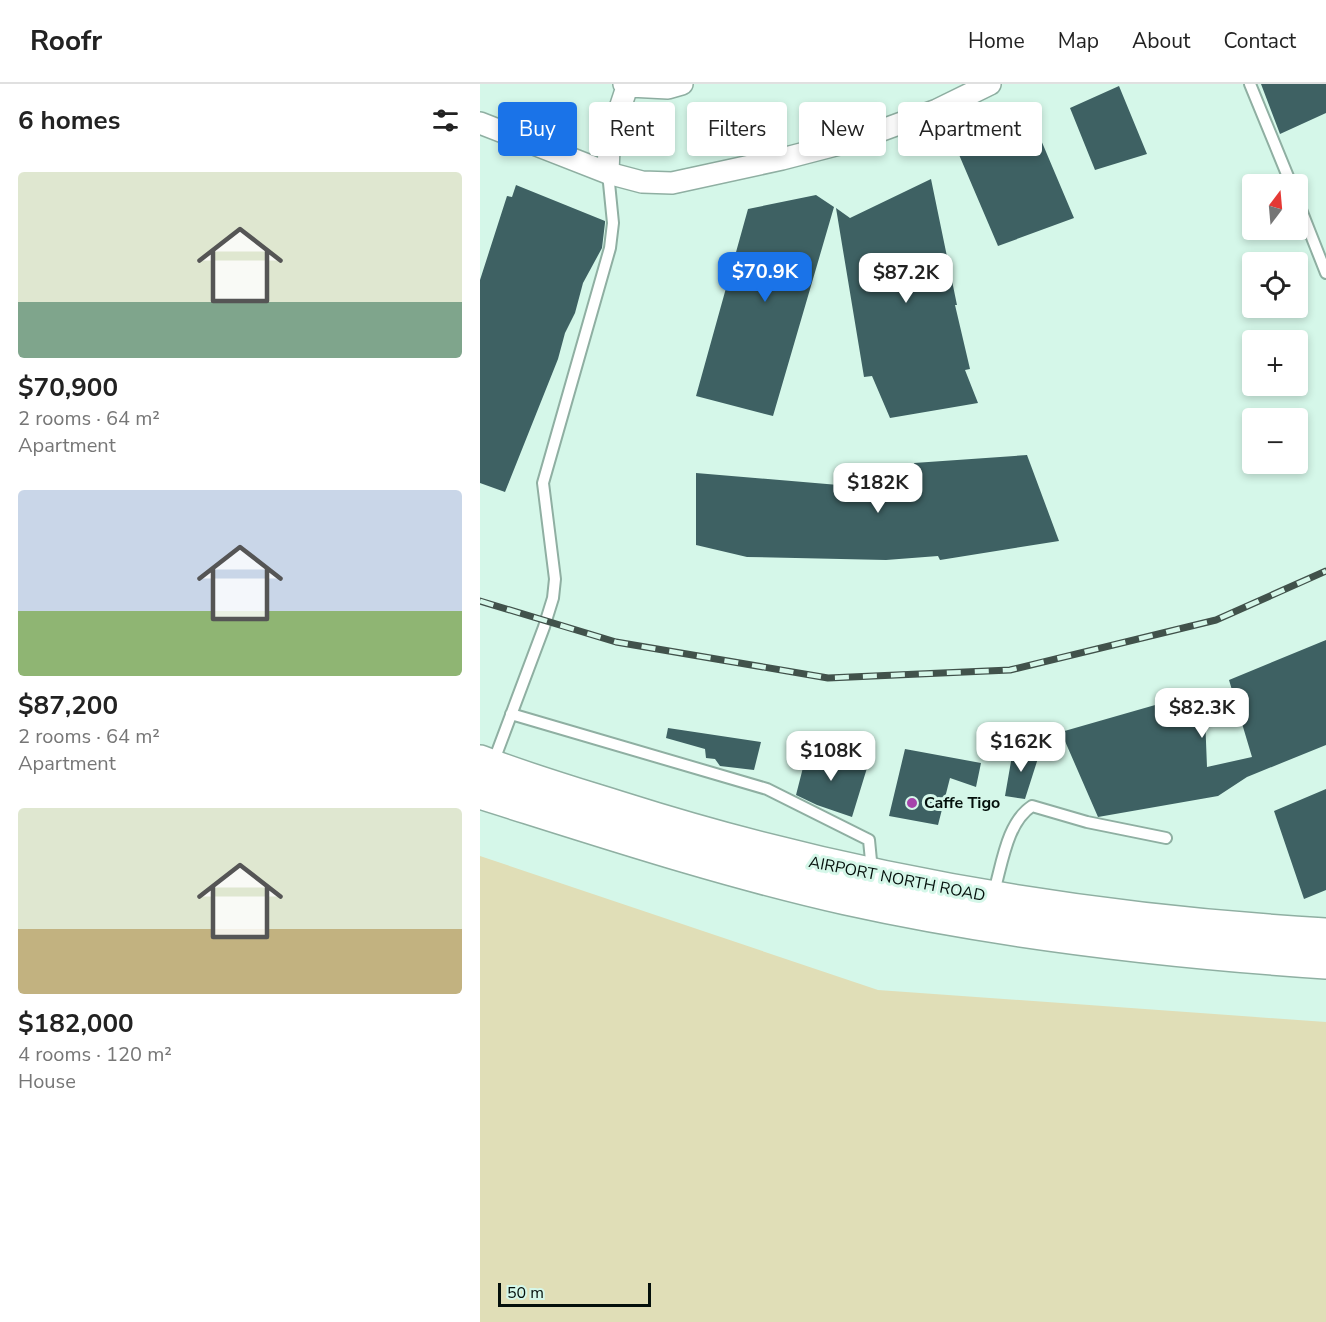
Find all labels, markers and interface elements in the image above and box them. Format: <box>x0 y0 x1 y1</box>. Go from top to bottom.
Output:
text: Roofr <box>30 22 102 60</box>
text: Home <box>968 27 1025 55</box>
text: Map <box>1058 27 1099 55</box>
text: About <box>1132 27 1190 55</box>
text: Contact <box>1223 27 1296 55</box>
chip: Buy <box>498 102 577 156</box>
chip: Rent <box>589 102 675 156</box>
chip: Filters <box>687 102 787 156</box>
chip: New <box>799 102 886 156</box>
chip: Apartment <box>898 102 1042 156</box>
text: 6 homes <box>18 103 120 138</box>
icon: filters <box>429 104 462 137</box>
north arrow <box>1242 174 1308 240</box>
map controls <box>1242 174 1308 474</box>
icon: home <box>186 211 294 319</box>
pin: $70.9K <box>716 252 814 303</box>
button: locate <box>1242 252 1308 318</box>
pin: $87.2K <box>857 253 955 304</box>
text: $70.9K <box>732 258 798 285</box>
text: $87.2K <box>873 259 939 286</box>
button: + <box>1242 330 1308 396</box>
text: $70,900 <box>18 370 118 405</box>
text: 2 rooms · 64 m² <box>18 405 160 432</box>
button: − <box>1242 408 1308 474</box>
text: Apartment <box>18 432 116 459</box>
pin: $182K <box>836 463 920 514</box>
text: $182K <box>847 469 909 496</box>
icon: home <box>186 529 294 637</box>
text: $87,200 <box>18 688 118 723</box>
pin: $82.3K <box>1153 688 1251 739</box>
text: $82.3K <box>1169 694 1235 721</box>
pin: $162K <box>979 722 1063 773</box>
text: 2 rooms · 64 m² <box>18 723 160 750</box>
text: $162K <box>990 728 1052 755</box>
pin: $108K <box>789 731 873 782</box>
text: $108K <box>800 737 862 764</box>
text: Apartment <box>18 750 116 777</box>
place label: Caffe Tigo <box>924 792 1000 814</box>
marker: Caffe Tigo <box>905 796 919 810</box>
icon: home <box>186 847 294 955</box>
street label: AIRPORT NORTH ROAD <box>807 851 987 907</box>
text: $182,000 <box>18 1006 134 1041</box>
text: 4 rooms · 120 m² <box>18 1041 172 1068</box>
text: House <box>18 1068 76 1095</box>
scale bar <box>498 1280 651 1308</box>
text: 50 m <box>507 1282 544 1304</box>

